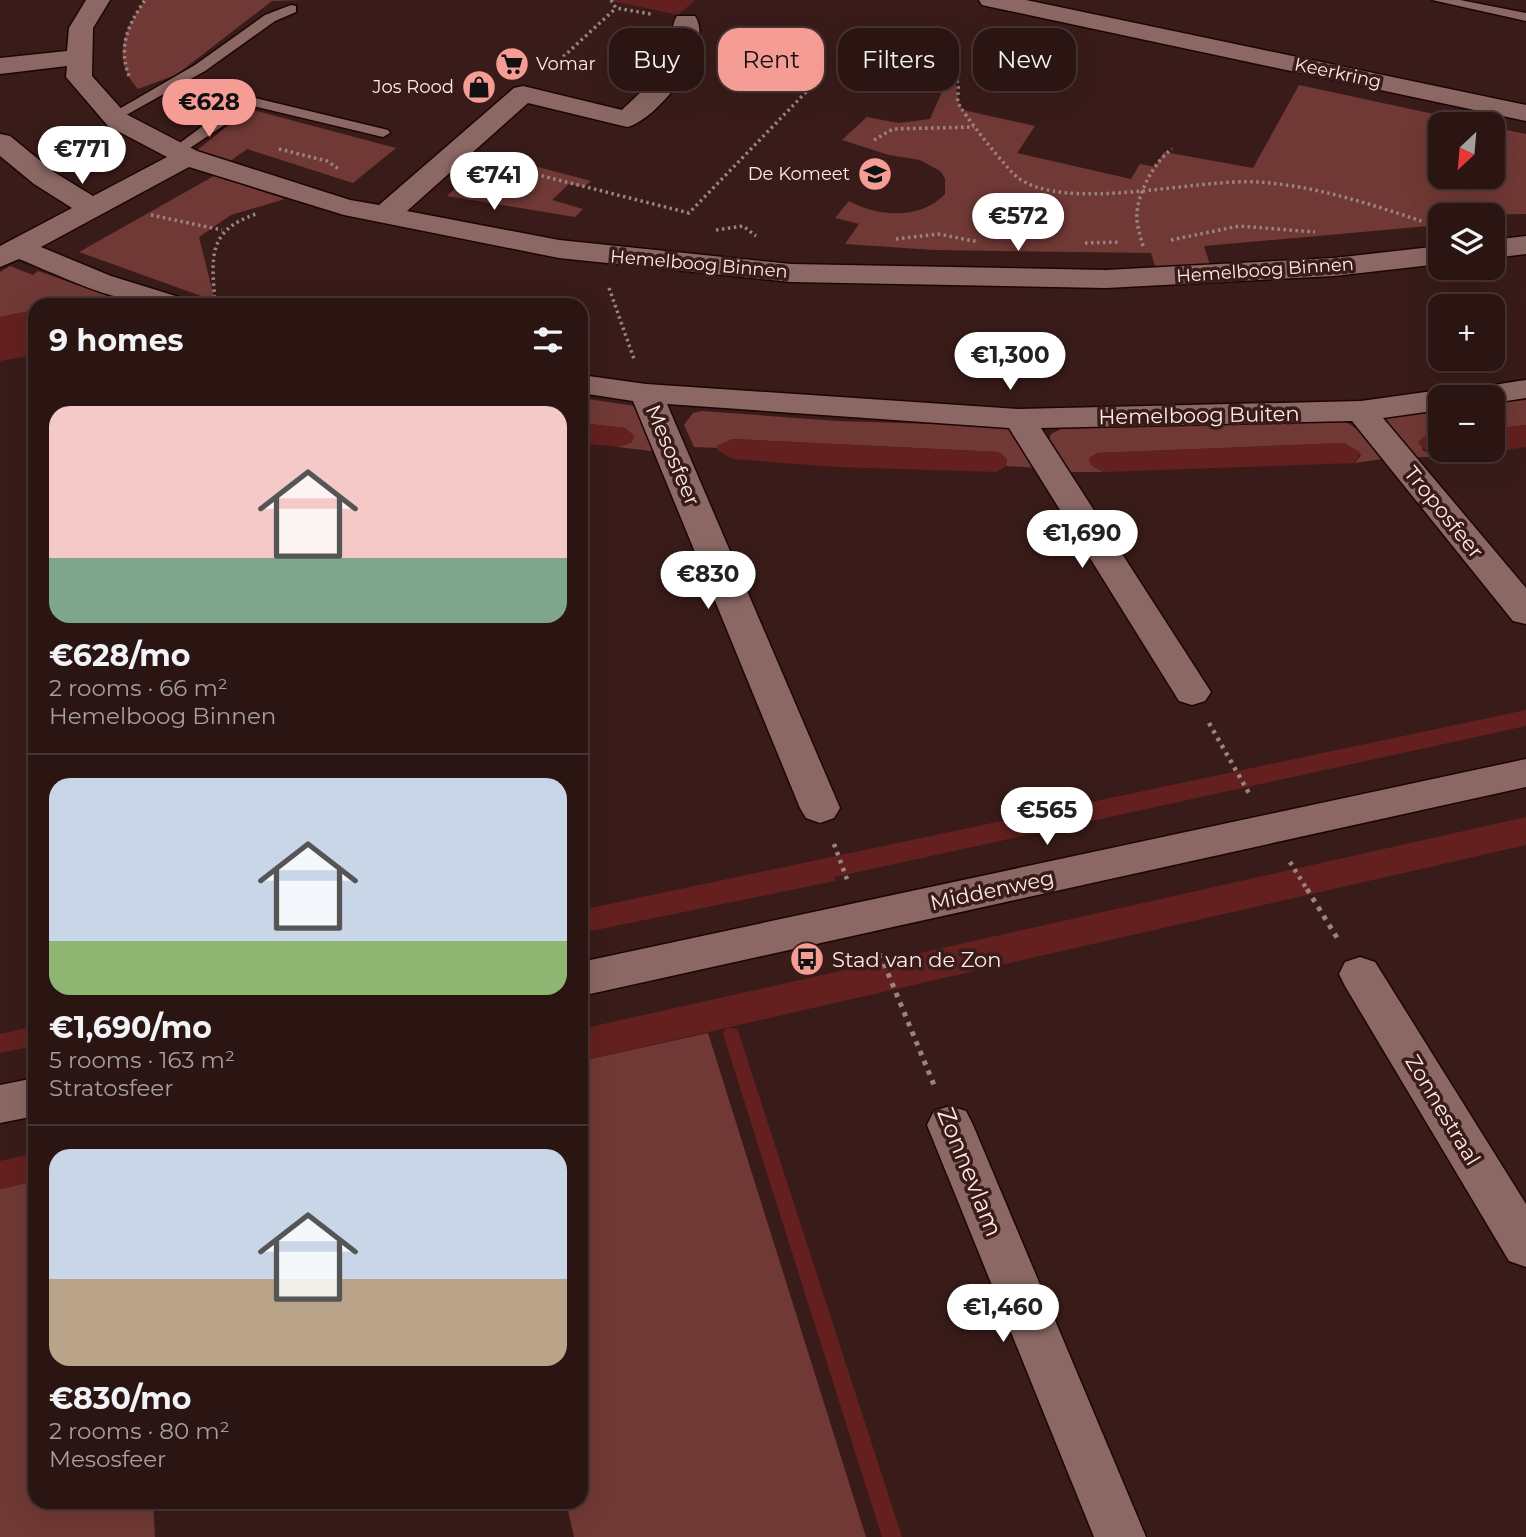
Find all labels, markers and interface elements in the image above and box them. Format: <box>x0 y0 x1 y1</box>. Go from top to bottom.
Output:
chip: Buy <box>609 28 704 91</box>
chip: Rent <box>718 28 824 91</box>
chip: Filters <box>838 28 959 91</box>
chip: New <box>973 28 1076 91</box>
supermarket icon: Vomar <box>493 45 531 83</box>
place label: Vomar <box>536 53 596 75</box>
street label: Keerkring <box>1293 53 1383 93</box>
shop icon: Jos Rood <box>460 68 498 106</box>
place label: Jos Rood <box>371 76 454 98</box>
pin: €628 <box>168 80 250 139</box>
text: €628 <box>178 88 240 116</box>
north arrow <box>1428 112 1505 189</box>
map controls <box>1428 112 1505 462</box>
pin: €771 <box>41 127 123 186</box>
text: €771 <box>54 135 110 163</box>
pin: €741 <box>453 152 535 212</box>
school or university icon: De Komeet <box>856 155 894 193</box>
text: €741 <box>466 161 522 189</box>
place label: De Komeet <box>748 163 850 185</box>
pin: €572 <box>977 194 1059 253</box>
text: €572 <box>988 202 1048 230</box>
button: layers <box>1428 203 1505 280</box>
street label: Hemelboog Binnen <box>609 245 789 283</box>
street label: Hemelboog Binnen <box>1175 253 1355 287</box>
button: + <box>1428 294 1505 371</box>
icon: filters <box>529 321 567 359</box>
text: 9 homes <box>49 322 184 359</box>
pin: €1,300 <box>953 332 1067 392</box>
text: €1,300 <box>970 341 1050 369</box>
button: − <box>1428 385 1505 462</box>
street label: Mesosfeer <box>641 401 705 509</box>
street label: Hemelboog Buiten <box>1098 401 1300 429</box>
icon: home <box>245 451 371 577</box>
street label: Troposfeer <box>1399 461 1489 563</box>
pin: €1,690 <box>1025 510 1139 570</box>
text: €1,690 <box>1043 519 1121 547</box>
pin: €830 <box>667 552 749 611</box>
text: €830 <box>677 560 739 588</box>
text: €628/mo <box>49 637 190 674</box>
text: 2 rooms · 66 m² <box>49 674 228 702</box>
text: Hemelboog Binnen <box>49 702 276 730</box>
pin: €565 <box>1006 788 1088 847</box>
text: €565 <box>1017 796 1077 824</box>
icon: home <box>245 823 371 949</box>
street label: Middenweg <box>928 865 1056 915</box>
bus stop icon: Stad van de Zon <box>788 940 826 978</box>
place label: Stad van de Zon <box>832 947 1001 972</box>
text: €1,690/mo <box>49 1009 212 1046</box>
text: 5 rooms · 163 m² <box>49 1046 235 1074</box>
street label: Zonnestraal <box>1400 1050 1486 1170</box>
text: Stratosfeer <box>49 1074 174 1102</box>
street label: Zonnevlam <box>931 1103 1009 1241</box>
icon: home <box>245 1194 371 1320</box>
pin: €1,460 <box>946 1284 1060 1344</box>
text: €1,460 <box>963 1293 1043 1321</box>
text: €830/mo <box>49 1380 191 1417</box>
text: 2 rooms · 80 m² <box>49 1417 230 1445</box>
text: Mesosfeer <box>49 1445 166 1473</box>

